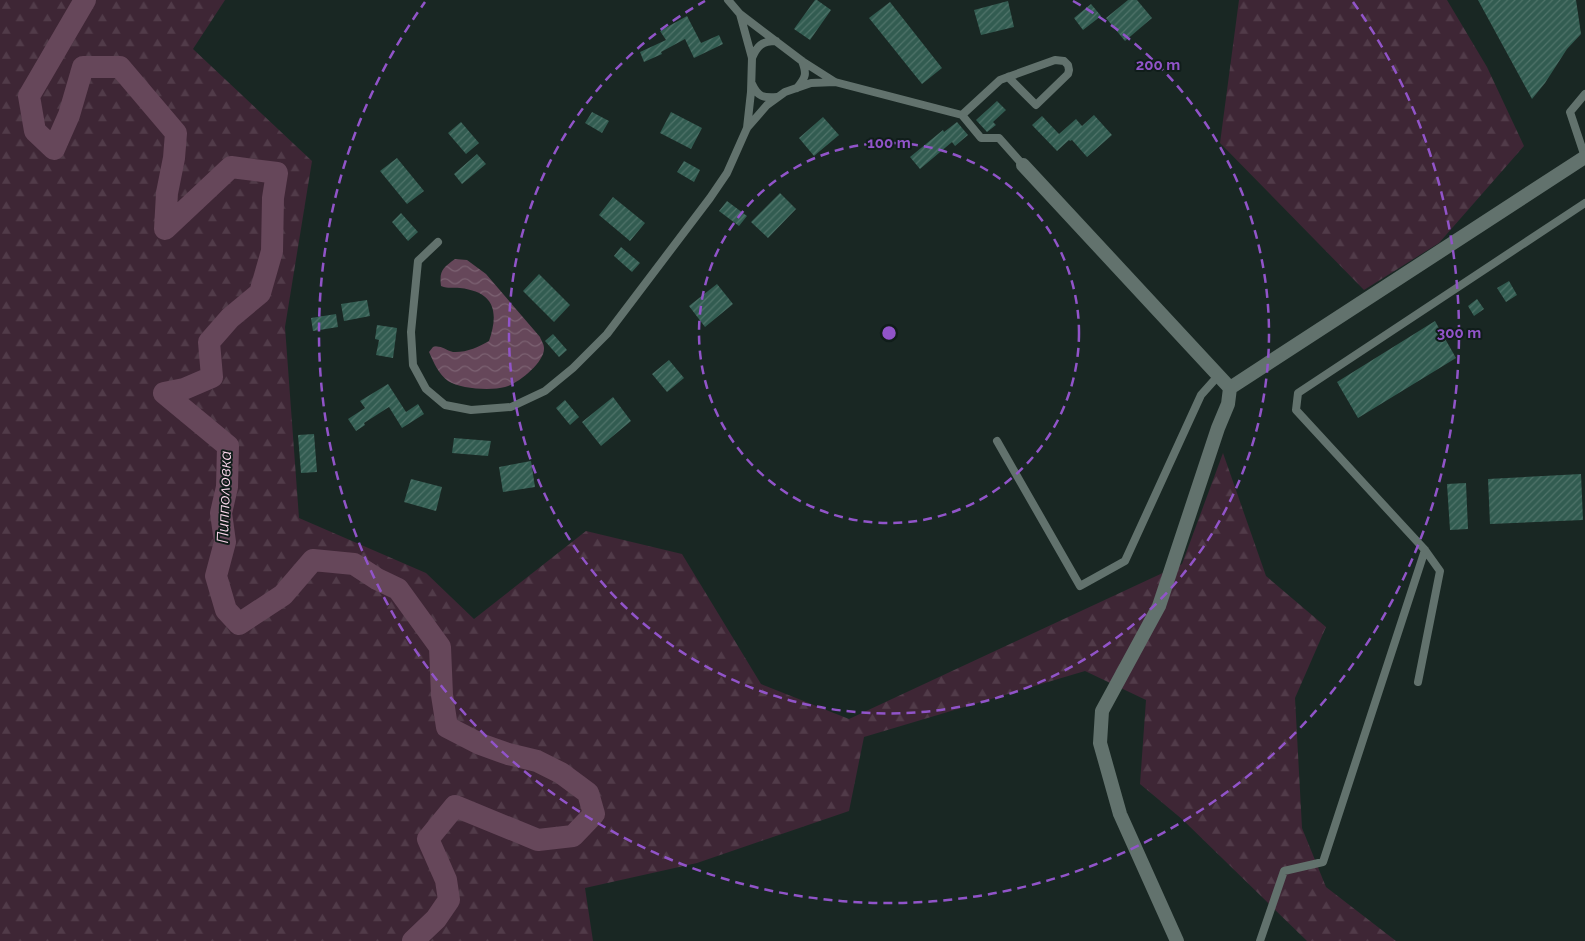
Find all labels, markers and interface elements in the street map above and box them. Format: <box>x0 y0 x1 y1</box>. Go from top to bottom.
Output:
text: 200 m <box>1136 56 1180 74</box>
text: 100 m <box>867 134 911 152</box>
centre of rings <box>880 324 898 342</box>
text: 300 m <box>1437 324 1481 342</box>
water label: Пипполовка <box>213 450 235 544</box>

